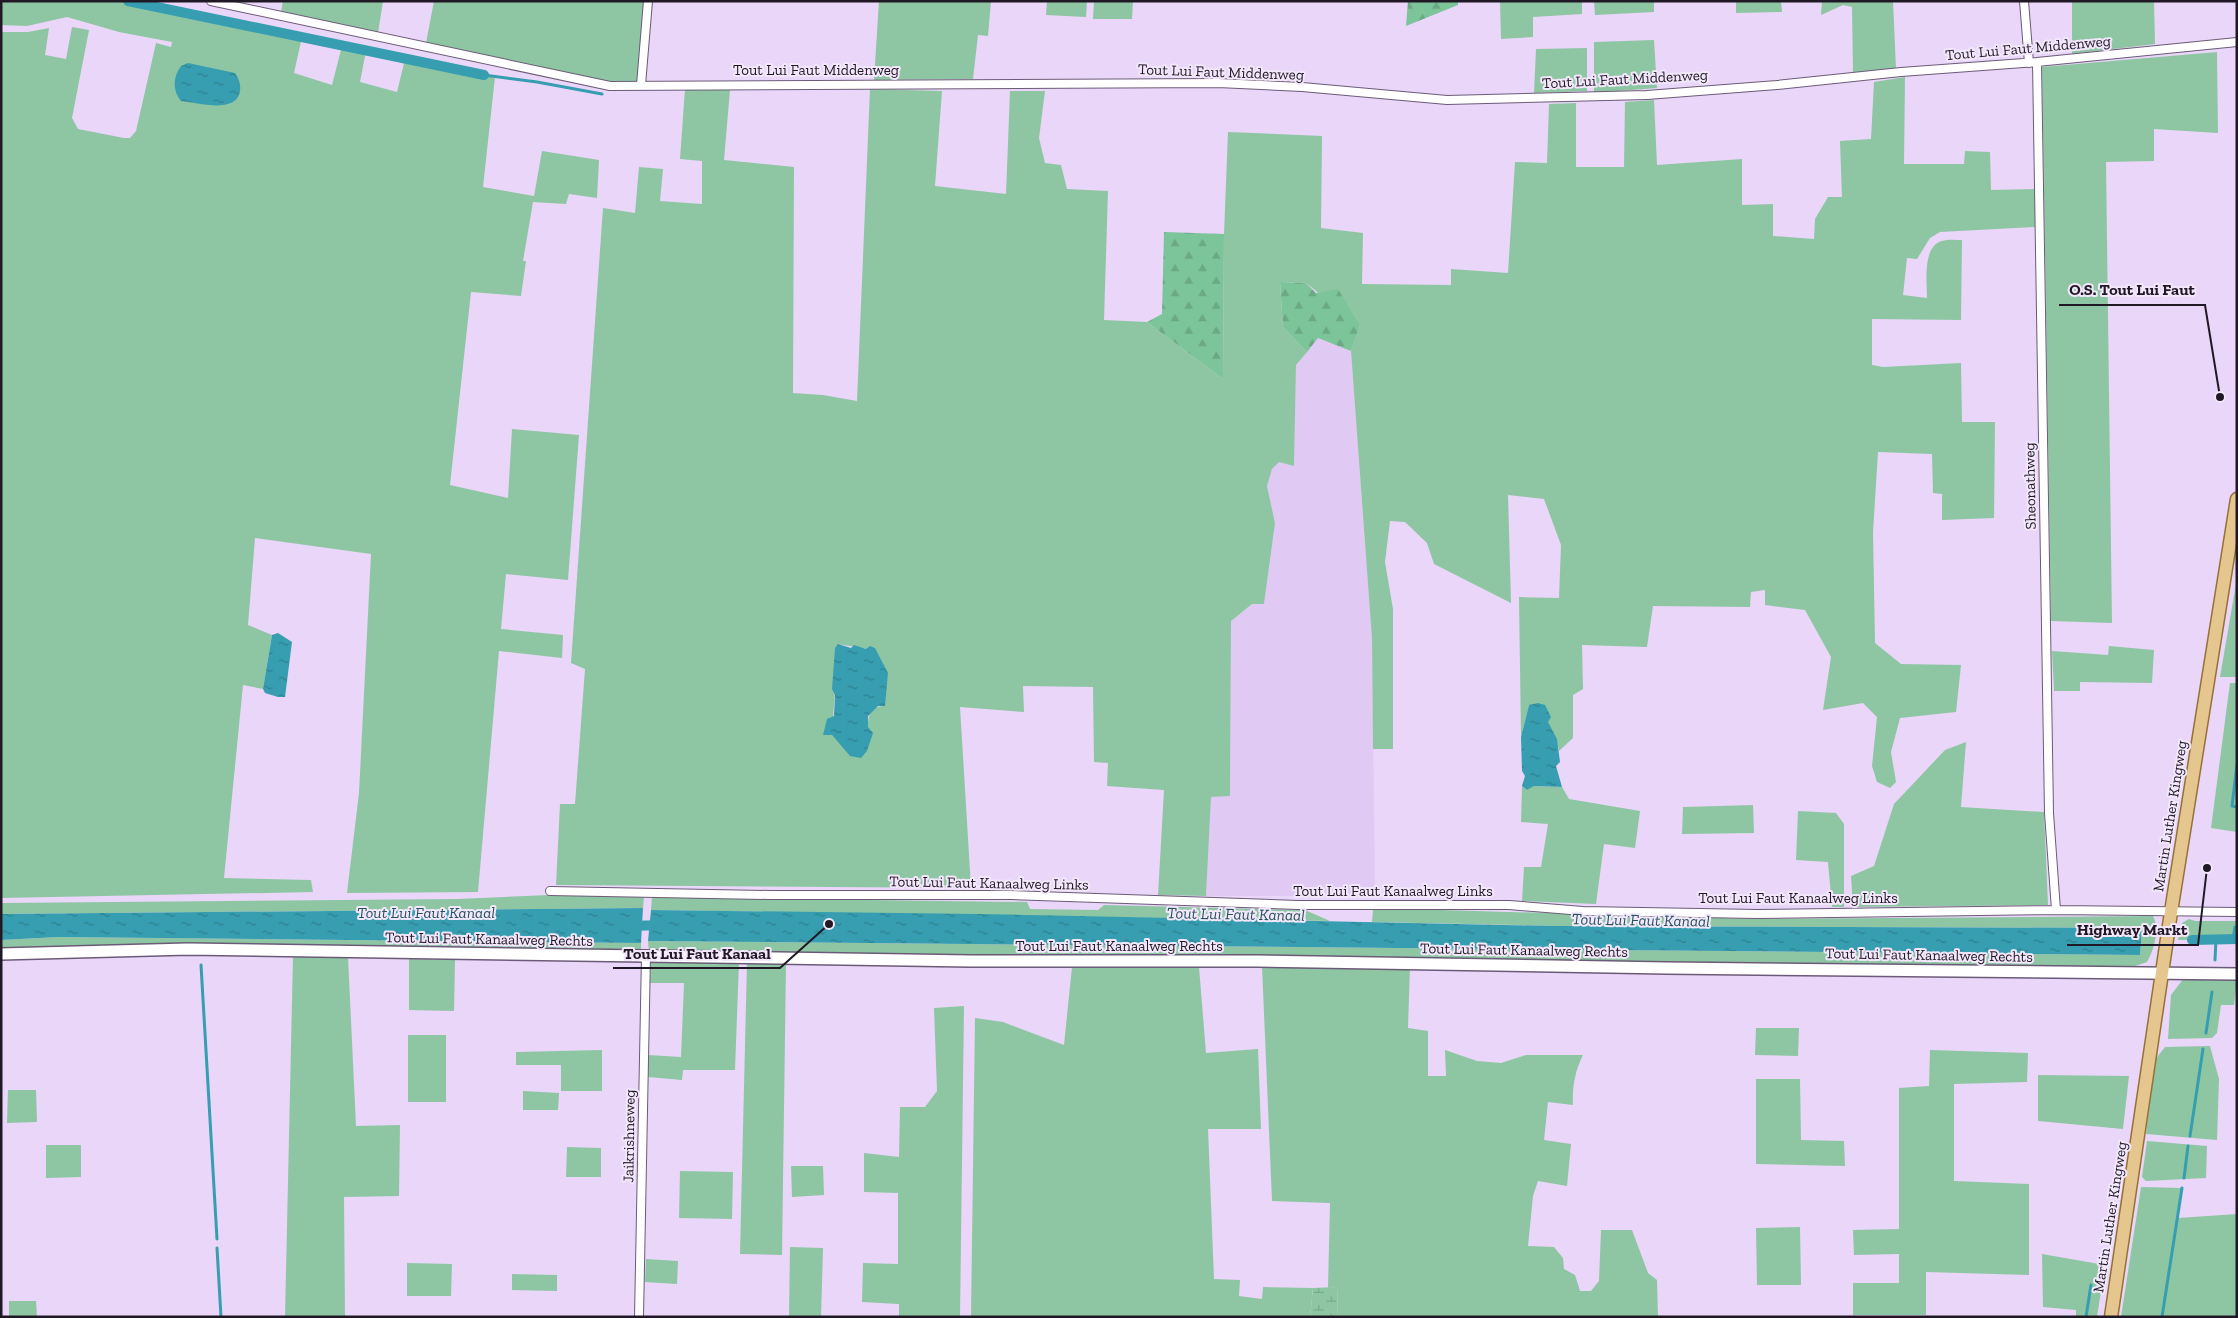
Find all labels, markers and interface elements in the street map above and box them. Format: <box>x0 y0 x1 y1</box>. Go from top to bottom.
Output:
street label: Tout Lui Faut Middenweg <box>1944 32 2112 64</box>
street label: Tout Lui Faut Middenweg <box>1138 60 1304 84</box>
street label: Tout Lui Faut Middenweg <box>733 61 899 79</box>
street label: Tout Lui Faut Middenweg <box>1542 66 1708 92</box>
callout: O.S. Tout Lui Faut <box>2059 274 2205 305</box>
text: O.S. Tout Lui Faut <box>2069 280 2195 299</box>
street label: Sheonathweg <box>2020 442 2040 530</box>
street label: Martin Luther Kingweg <box>2149 739 2191 893</box>
street label: Tout Lui Faut Kanaalweg Links <box>889 872 1089 894</box>
street label: Tout Lui Faut Kanaalweg Links <box>1293 882 1493 900</box>
street label: Tout Lui Faut Kanaalweg Links <box>1698 889 1898 907</box>
water label: Tout Lui Faut Kanaal <box>357 903 495 922</box>
water label: Tout Lui Faut Kanaal <box>1167 903 1305 925</box>
water label: Tout Lui Faut Kanaal <box>1572 909 1710 931</box>
callout: Highway Markt <box>2067 914 2198 945</box>
text: Highway Markt <box>2077 920 2188 939</box>
street label: Tout Lui Faut Kanaalweg Rechts <box>385 928 593 950</box>
callout: Tout Lui Faut Kanaal <box>613 937 780 968</box>
street label: Tout Lui Faut Kanaalweg Rechts <box>1015 937 1223 955</box>
street label: Tout Lui Faut Kanaalweg Rechts <box>1420 939 1628 961</box>
text: Tout Lui Faut Kanaal <box>623 944 771 963</box>
street label: Tout Lui Faut Kanaalweg Rechts <box>1825 944 2033 966</box>
street label: Jaikrishneweg <box>619 1089 639 1183</box>
street label: Martin Luther Kingweg <box>2089 1140 2131 1294</box>

